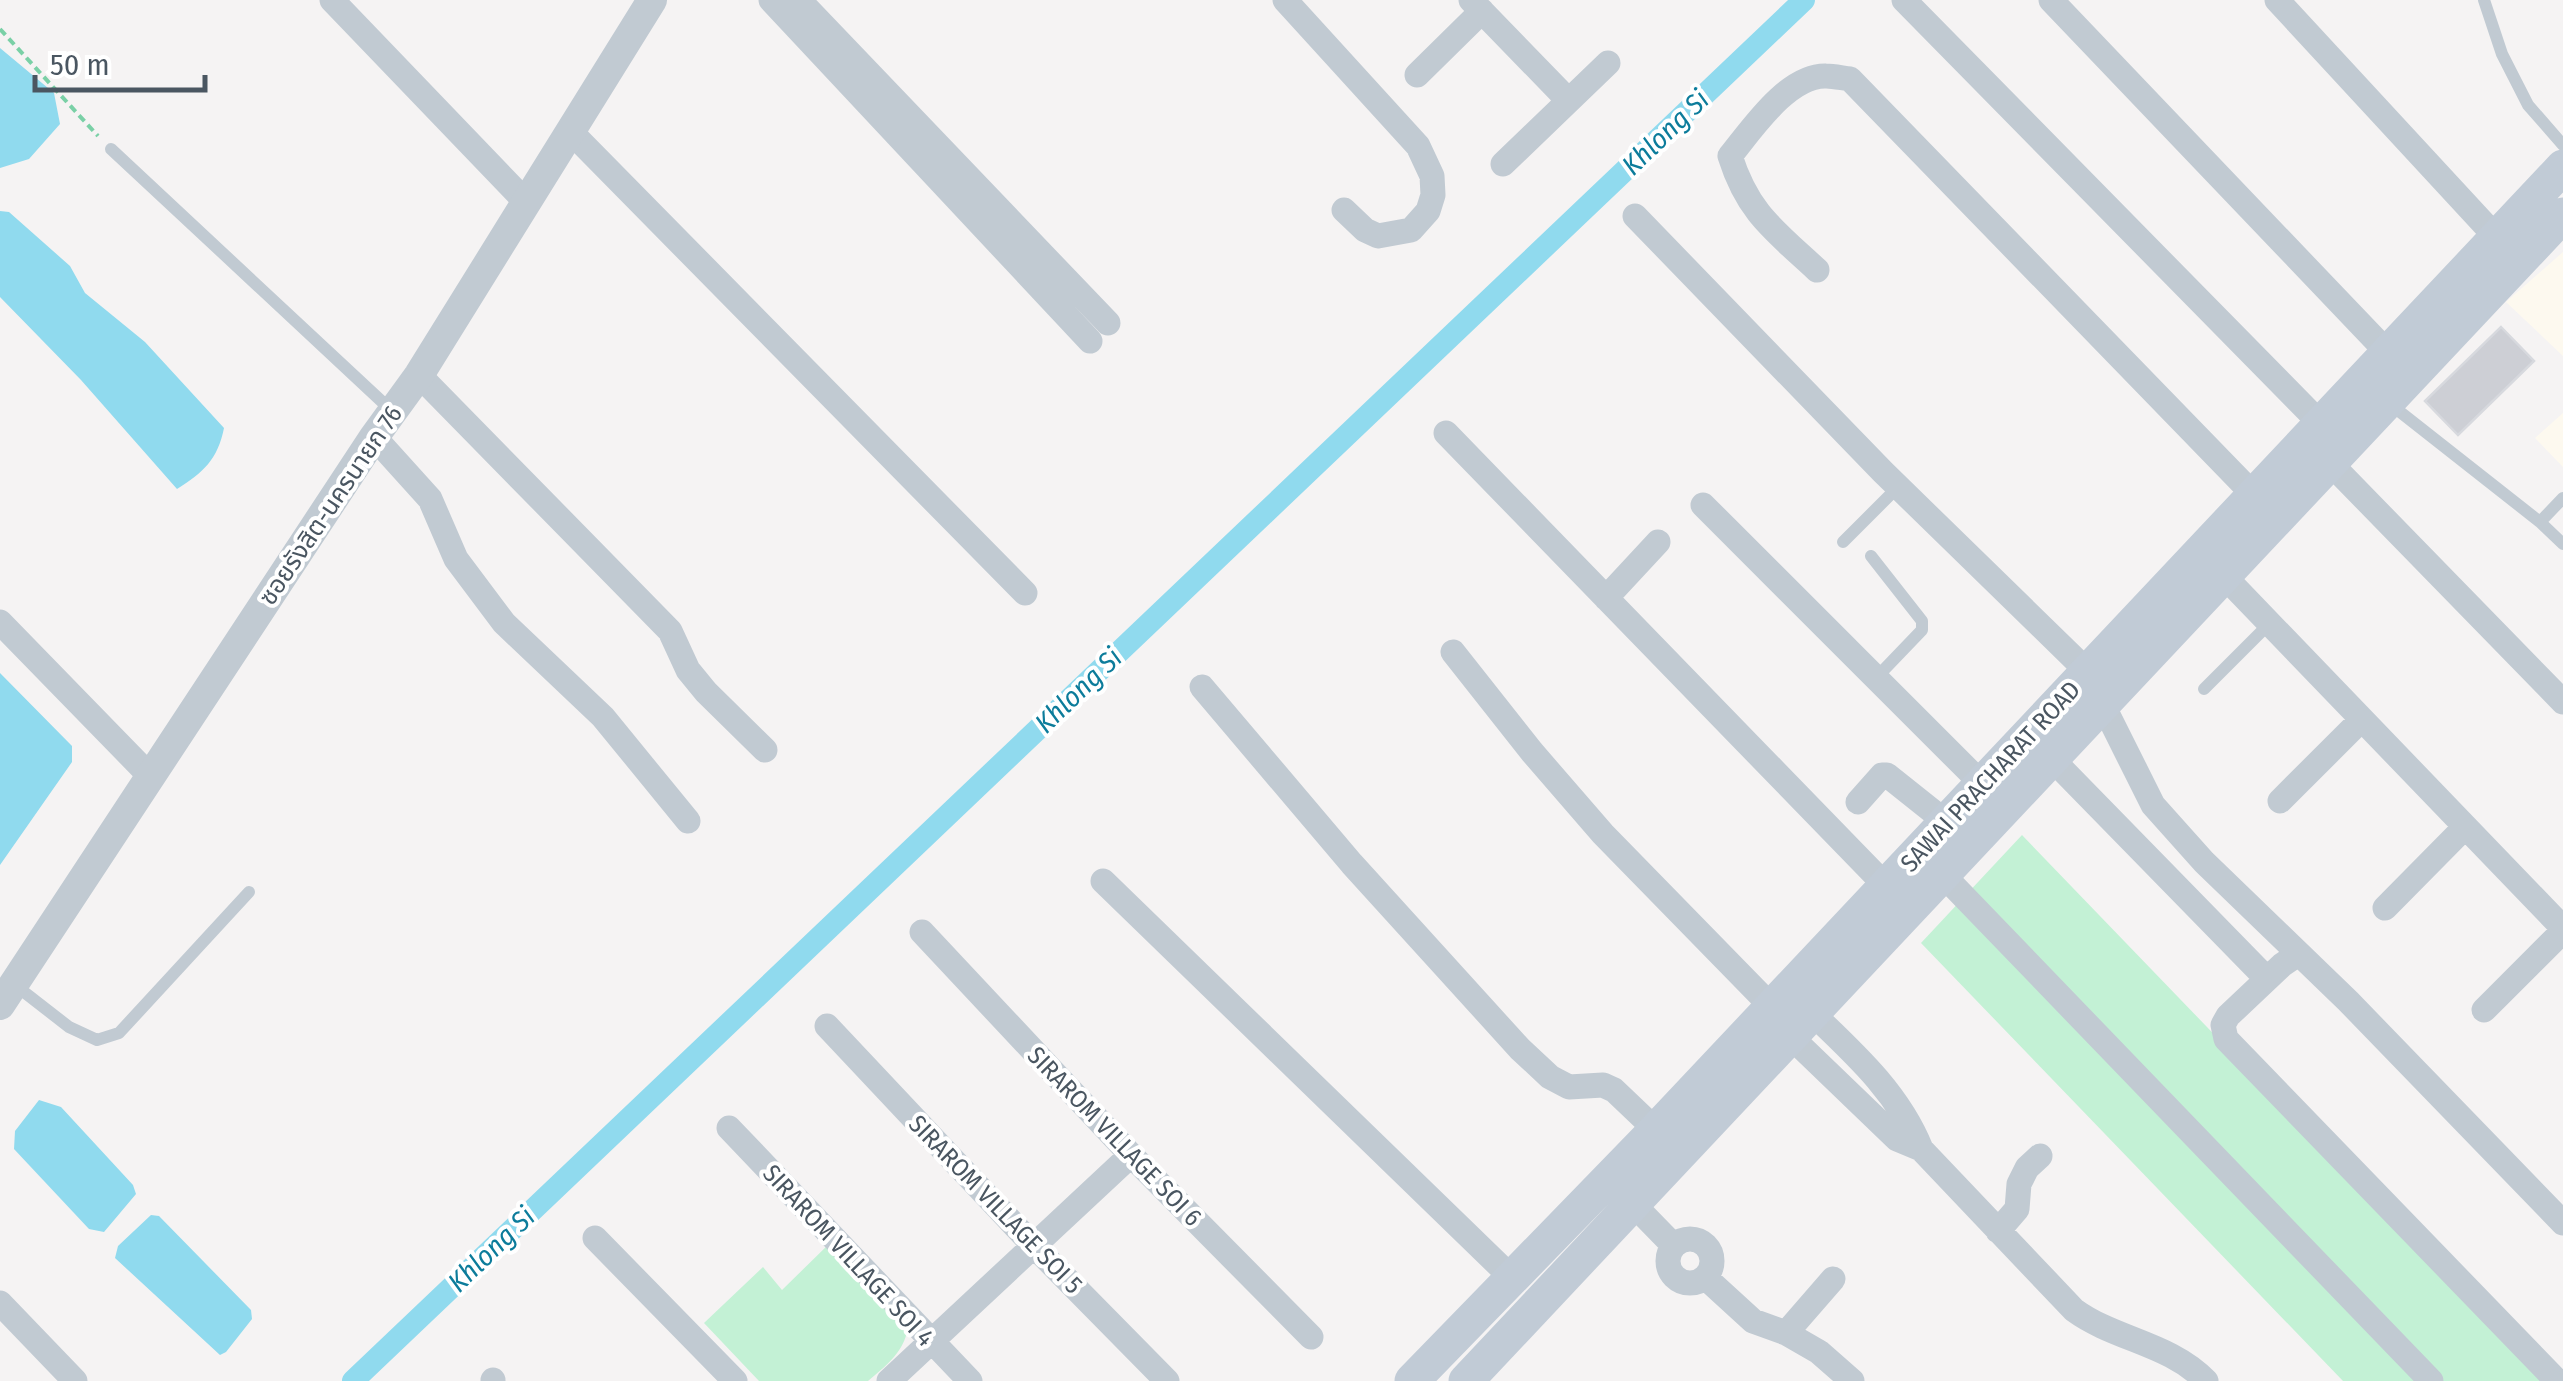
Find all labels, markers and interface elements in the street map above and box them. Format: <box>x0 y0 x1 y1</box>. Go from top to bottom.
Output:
scale bar <box>35 30 205 92</box>
text: 50 m <box>50 47 110 83</box>
water label: Khlong Si <box>1615 83 1716 182</box>
street label: ซอยรังสิต-นครนายก 76 <box>253 400 409 611</box>
water label: Khlong Si <box>1028 641 1129 740</box>
street label: SAWAI PRACHARAT ROAD <box>1895 675 2087 878</box>
street label: SIRAROM VILLAGE SOI 6 <box>1021 1041 1208 1233</box>
street label: SIRAROM VILLAGE SOI 5 <box>902 1109 1088 1300</box>
street label: SIRAROM VILLAGE SOI 4 <box>756 1159 940 1353</box>
water label: Khlong Si <box>441 1200 542 1299</box>

